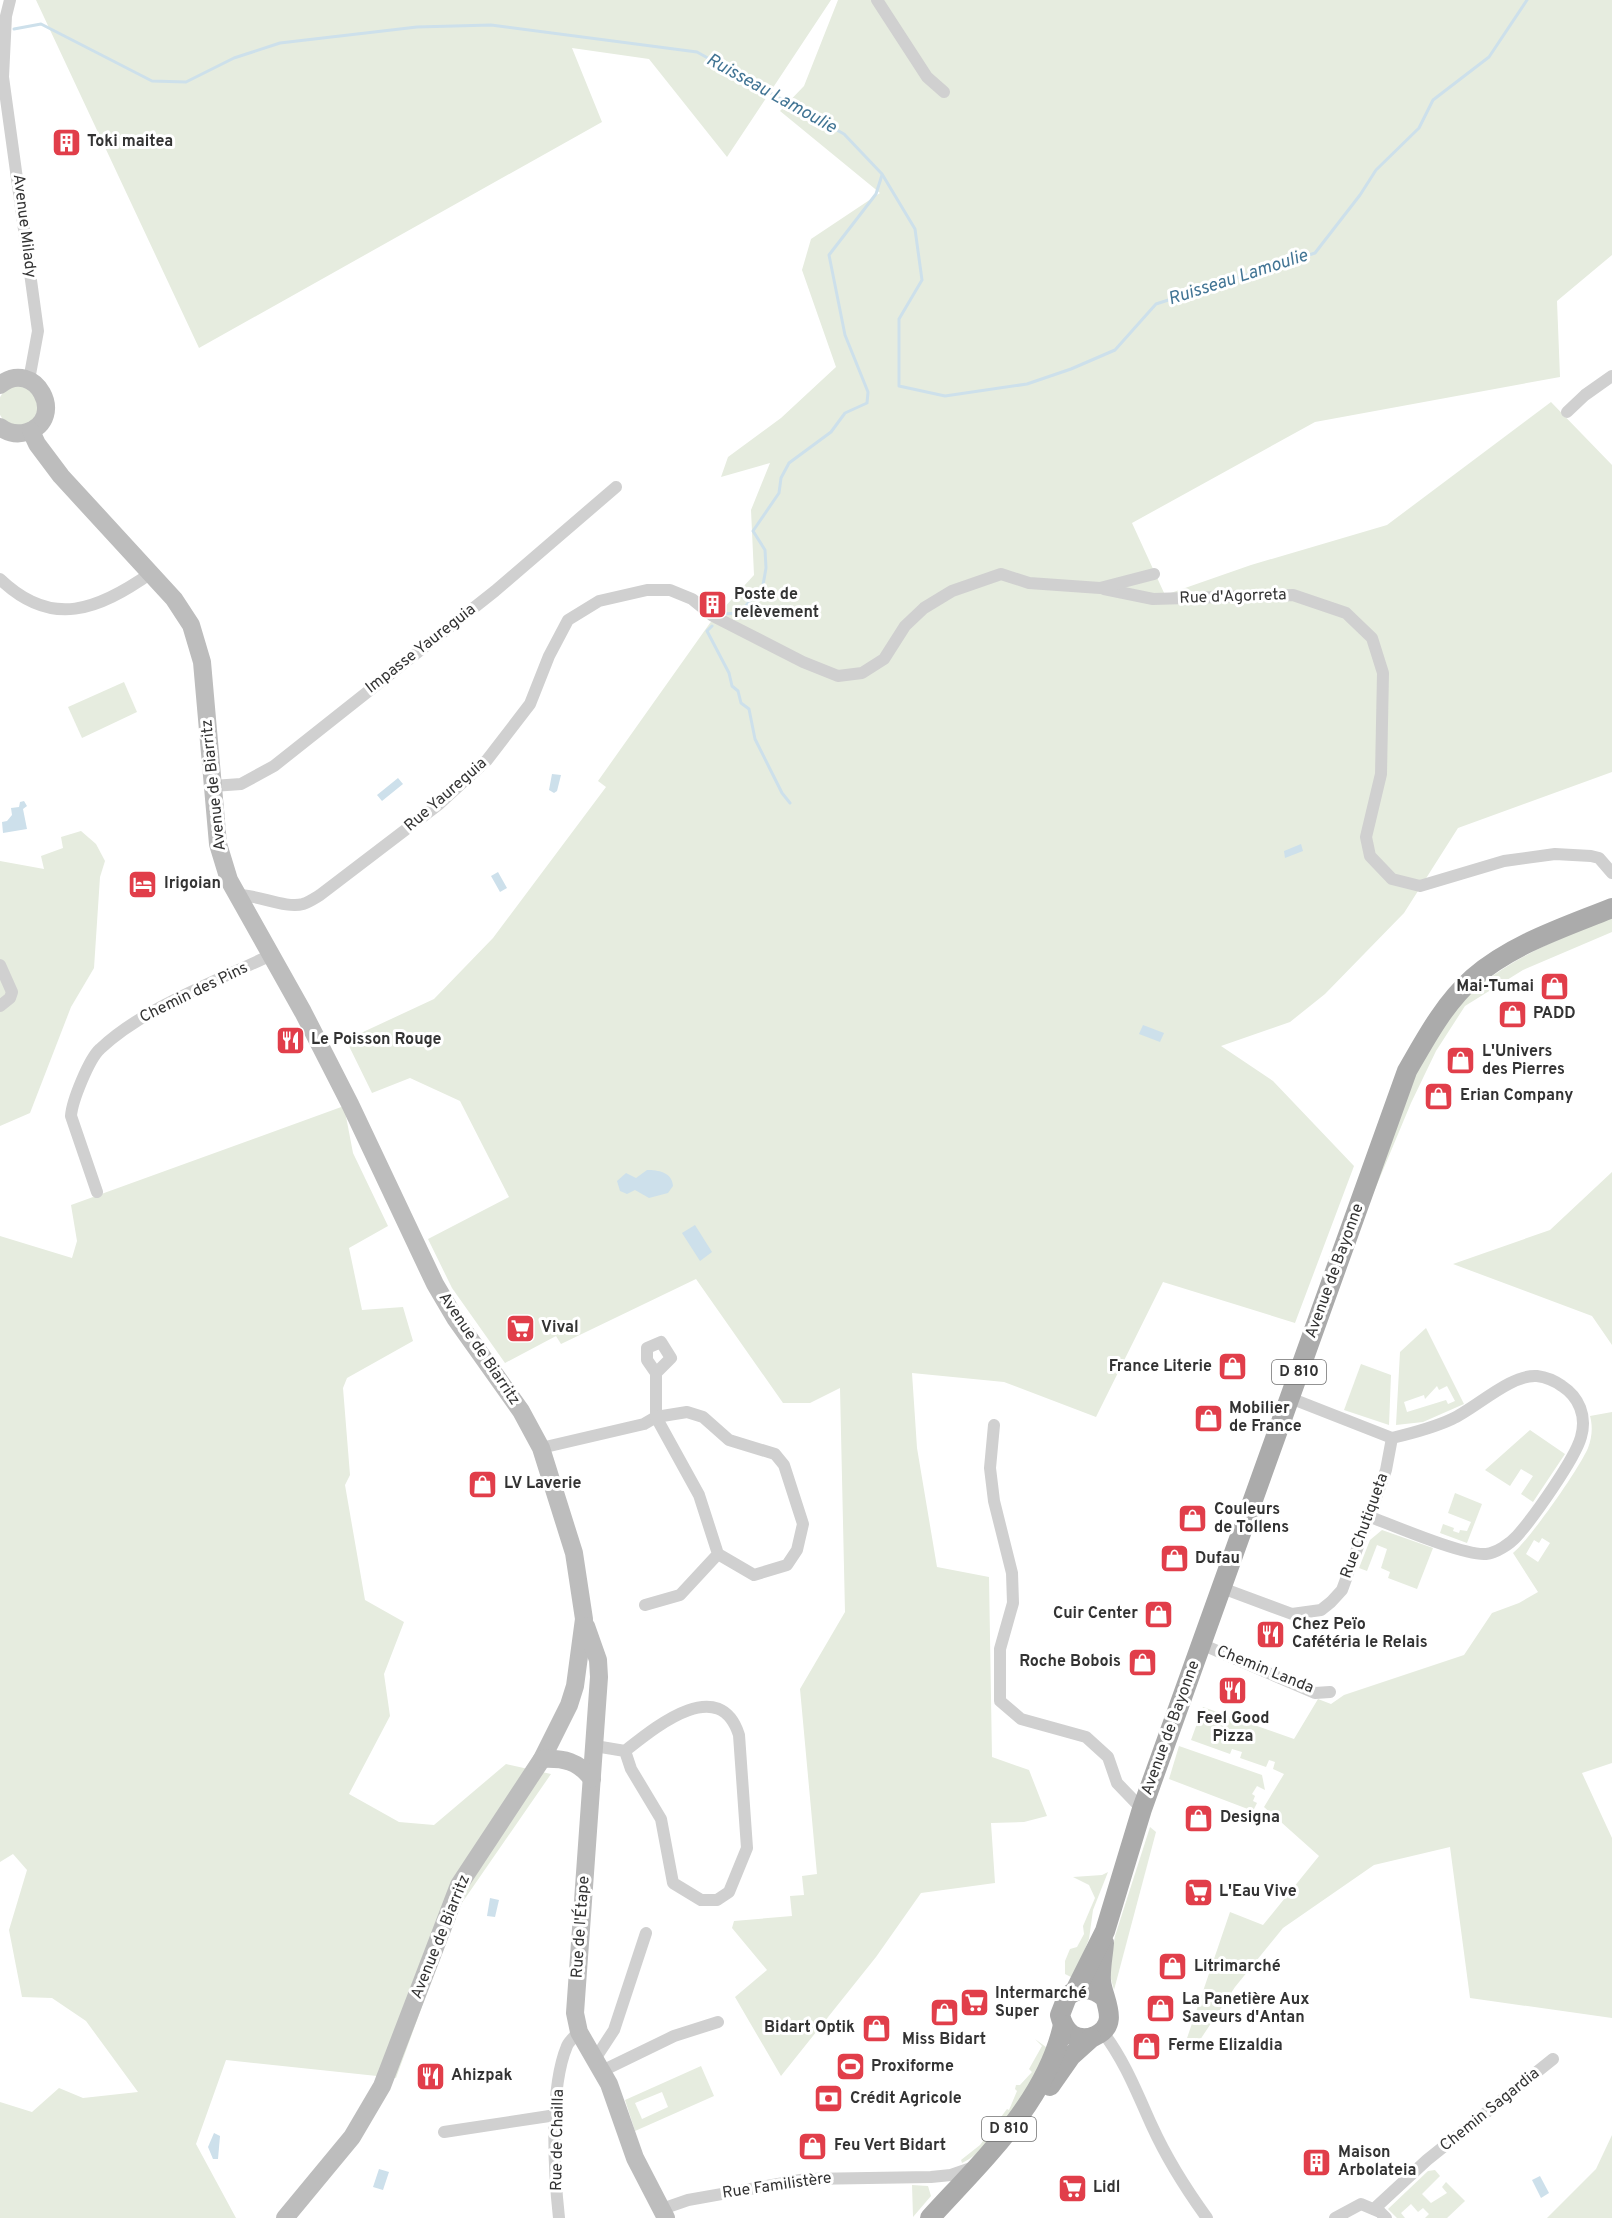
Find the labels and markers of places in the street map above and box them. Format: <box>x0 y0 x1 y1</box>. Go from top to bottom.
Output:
building icon: Toki maitea <box>50 126 82 158</box>
place label: Toki maitea <box>87 132 173 152</box>
place label: Poste de relèvement <box>734 585 819 623</box>
building icon: Poste de relèvement <box>697 588 729 620</box>
hotel icon: Irigoian <box>127 868 159 900</box>
place label: Irigoian <box>164 874 221 894</box>
shop icon: Mai-Tumai <box>1539 971 1571 1003</box>
place label: Mai-Tumai <box>1456 977 1534 997</box>
shop icon: PADD <box>1496 998 1528 1030</box>
place label: PADD <box>1533 1004 1576 1024</box>
restaurant icon: Le Poisson Rouge <box>274 1024 306 1056</box>
place label: Le Poisson Rouge <box>311 1030 442 1050</box>
place label: L'Univers des Pierres <box>1482 1042 1565 1080</box>
shop icon: L'Univers des Pierres <box>1445 1045 1477 1077</box>
shop icon: Erian Company <box>1423 1080 1455 1112</box>
place label: Erian Company <box>1460 1086 1573 1106</box>
supermarket icon: Vival <box>504 1312 536 1344</box>
place label: Vival <box>541 1318 579 1338</box>
shop icon: France Literie <box>1217 1351 1249 1383</box>
place label: France Literie <box>1109 1357 1212 1377</box>
place label: Mobilier de France <box>1229 1399 1302 1437</box>
shop icon: Mobilier de France <box>1192 1402 1224 1434</box>
shop icon: LV Laverie <box>467 1468 499 1500</box>
place label: LV Laverie <box>504 1474 582 1494</box>
place label: Couleurs de Tollens <box>1214 1500 1289 1538</box>
shop icon: Couleurs de Tollens <box>1177 1503 1209 1535</box>
shop icon: Dufau <box>1158 1543 1190 1575</box>
place label: Dufau <box>1195 1549 1240 1569</box>
shop icon: Cuir Center <box>1143 1598 1175 1630</box>
place label: Cuir Center <box>1053 1604 1138 1624</box>
place label: Chez Peïo Cafétéria le Relais <box>1292 1615 1428 1653</box>
restaurant icon: Chez Peïo Cafétéria le Relais <box>1255 1618 1287 1650</box>
shop icon: Roche Bobois <box>1126 1646 1158 1678</box>
place label: Roche Bobois <box>1019 1652 1121 1672</box>
restaurant icon: Feel Good Pizza <box>1217 1675 1249 1707</box>
place label: Feel Good Pizza <box>1196 1709 1270 1747</box>
shop icon: Designa <box>1183 1802 1215 1834</box>
place label: Designa <box>1220 1808 1280 1828</box>
supermarket icon: L'Eau Vive <box>1182 1876 1214 1908</box>
place label: L'Eau Vive <box>1219 1882 1297 1902</box>
shop icon: Litrimarché <box>1157 1951 1189 1983</box>
place label: Litrimarché <box>1194 1957 1281 1977</box>
place label: Intermarché Super <box>995 1984 1087 2022</box>
supermarket icon: Intermarché Super <box>958 1987 990 2019</box>
place label: La Panetière Aux Saveurs d'Antan <box>1182 1990 1309 2028</box>
shop icon: La Panetière Aux Saveurs d'Antan <box>1145 1993 1177 2025</box>
shop icon: Miss Bidart <box>928 1996 960 2028</box>
shop icon: Bidart Optik <box>860 2012 892 2044</box>
place label: Bidart Optik <box>764 2018 855 2038</box>
place label: Miss Bidart <box>902 2030 986 2050</box>
shop icon: Ferme Elizaldia <box>1131 2030 1163 2062</box>
place label: Ferme Elizaldia <box>1168 2036 1283 2056</box>
sports icon: Proxiforme <box>834 2051 866 2083</box>
place label: Proxiforme <box>871 2057 954 2077</box>
restaurant icon: Ahizpak <box>414 2060 446 2092</box>
place label: Ahizpak <box>451 2066 512 2086</box>
bank icon: Crédit Agricole <box>813 2083 845 2115</box>
place label: Crédit Agricole <box>850 2089 962 2109</box>
shop icon: Feu Vert Bidart <box>797 2130 829 2162</box>
place label: Feu Vert Bidart <box>834 2136 946 2156</box>
place label: Maison Arbolateia <box>1338 2143 1416 2181</box>
building icon: Maison Arbolateia <box>1301 2146 1333 2178</box>
supermarket icon: Lidl <box>1056 2172 1088 2204</box>
place label: Lidl <box>1093 2178 1120 2198</box>

